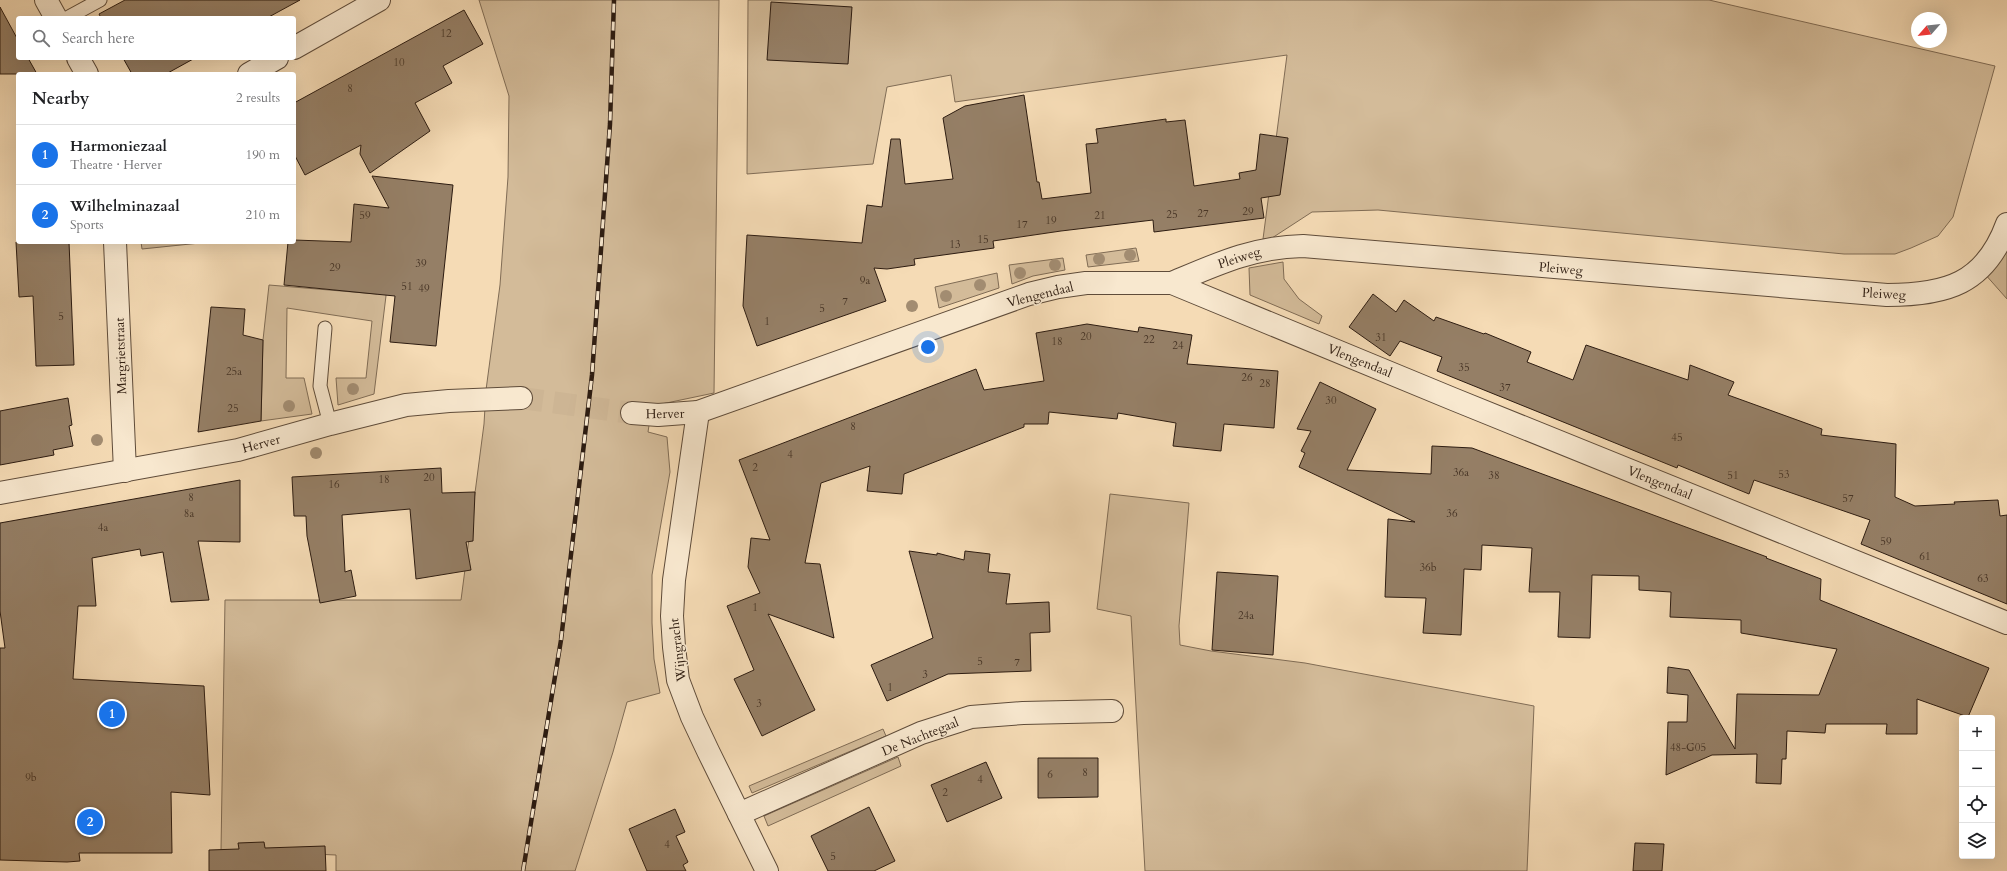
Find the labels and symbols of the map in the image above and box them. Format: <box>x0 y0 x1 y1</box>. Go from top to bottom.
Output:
north arrow <box>1911 12 1947 48</box>
house number: 12 <box>440 26 452 41</box>
house number: 10 <box>393 55 405 70</box>
house number: 8 <box>347 81 353 96</box>
house number: 29 <box>1242 204 1254 219</box>
house number: 27 <box>1197 206 1209 221</box>
house number: 25 <box>1166 207 1178 222</box>
house number: 59 <box>359 208 371 223</box>
house number: 21 <box>1094 208 1106 223</box>
house number: 19 <box>1045 213 1057 228</box>
house number: 17 <box>1016 217 1028 232</box>
house number: 15 <box>977 232 989 247</box>
house number: 13 <box>949 237 961 252</box>
street label: Pleiweg <box>1216 242 1264 273</box>
house number: 39 <box>415 256 427 271</box>
street label: Pleiweg <box>1538 258 1584 280</box>
house number: 29 <box>329 260 341 275</box>
house number: 9a <box>860 273 870 288</box>
street label: Vlengendaal <box>1005 278 1076 312</box>
house number: 51 <box>401 279 413 294</box>
house number: 49 <box>418 281 430 296</box>
street label: Pleiweg <box>1861 284 1907 304</box>
house number: 7 <box>842 294 848 309</box>
house number: 5 <box>819 301 825 316</box>
house number: 5 <box>58 309 64 324</box>
house number: 1 <box>764 314 770 329</box>
street label: Margrietstraat <box>111 317 131 395</box>
house number: 20 <box>1080 329 1092 344</box>
house number: 31 <box>1375 330 1387 345</box>
house number: 22 <box>1143 332 1155 347</box>
house number: 18 <box>1051 334 1063 349</box>
your location <box>918 337 938 357</box>
house number: 24 <box>1172 338 1184 353</box>
street label: Vlengendaal <box>1325 340 1395 382</box>
house number: 35 <box>1458 360 1470 375</box>
house number: 25a <box>226 364 242 379</box>
house number: 26 <box>1241 370 1253 385</box>
house number: 28 <box>1259 376 1271 391</box>
house number: 37 <box>1499 380 1511 395</box>
house number: 30 <box>1325 393 1337 408</box>
house number: 25 <box>227 401 239 416</box>
street label: Herver <box>645 405 685 423</box>
house number: 8 <box>850 419 856 434</box>
street label: Herver <box>240 430 283 458</box>
house number: 45 <box>1671 430 1683 445</box>
house number: 4 <box>787 447 793 462</box>
house number: 2 <box>752 460 758 475</box>
street label: Vlengendaal <box>1625 462 1695 504</box>
house number: 36a <box>1453 465 1469 480</box>
house number: 53 <box>1778 467 1790 482</box>
house number: 38 <box>1488 468 1500 483</box>
house number: 51 <box>1727 468 1739 483</box>
house number: 20 <box>423 470 435 485</box>
house number: 18 <box>378 472 390 487</box>
house number: 16 <box>328 477 340 492</box>
house number: 8 <box>188 490 194 505</box>
house number: 57 <box>1842 491 1854 506</box>
house number: 8a <box>184 506 194 521</box>
house number: 36 <box>1446 506 1458 521</box>
house number: 4a <box>98 520 108 535</box>
house number: 59 <box>1880 534 1892 549</box>
house number: 61 <box>1919 549 1931 564</box>
house number: 36b <box>1419 560 1437 575</box>
house number: 63 <box>1977 571 1989 586</box>
house number: 1 <box>752 600 758 615</box>
house number: 24a <box>1238 608 1254 623</box>
street label: Wijngracht <box>665 617 691 684</box>
house number: 5 <box>977 654 983 669</box>
house number: 7 <box>1014 655 1020 670</box>
house number: 3 <box>922 667 928 682</box>
house number: 1 <box>887 680 893 695</box>
house number: 3 <box>756 696 762 711</box>
pin: 1 <box>99 699 125 729</box>
street label: De Nachtegaal <box>879 713 962 761</box>
house number: 48-G05 <box>1670 740 1706 755</box>
house number: 8 <box>1082 765 1088 780</box>
house number: 6 <box>1047 767 1053 782</box>
house number: 9b <box>25 770 37 785</box>
house number: 4 <box>977 772 983 787</box>
house number: 2 <box>942 785 948 800</box>
pin: 2 <box>77 807 103 837</box>
house number: 4 <box>664 837 670 852</box>
house number: 5 <box>830 849 836 864</box>

